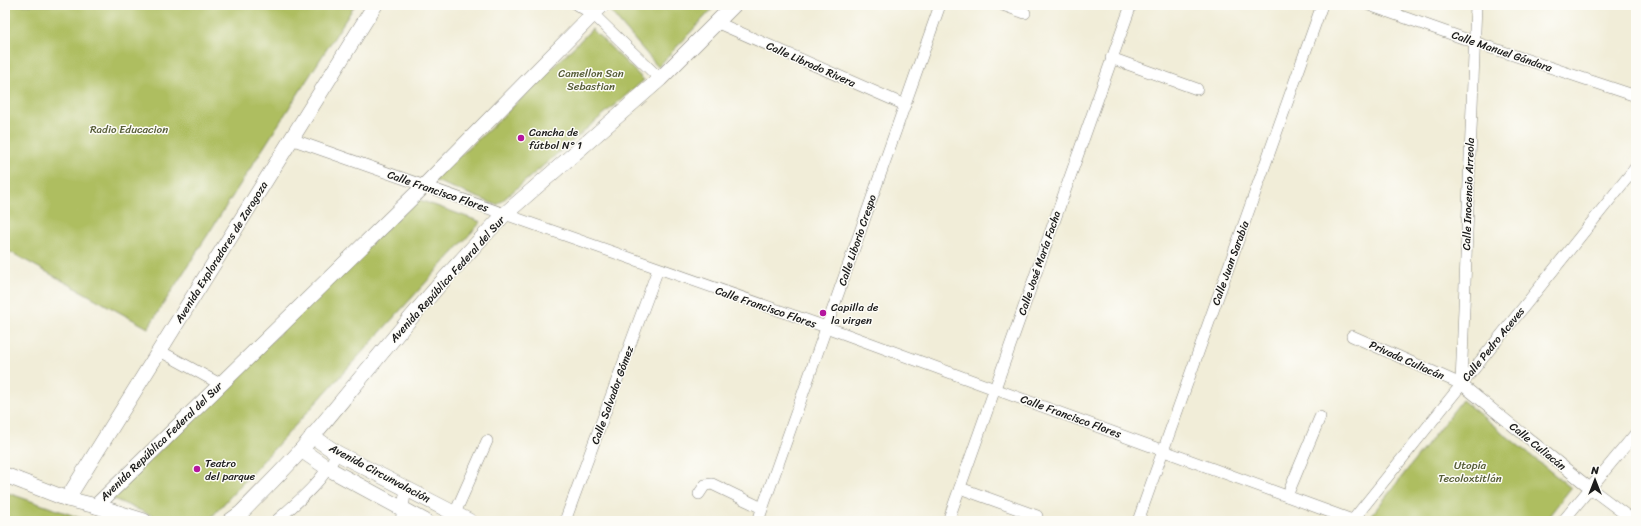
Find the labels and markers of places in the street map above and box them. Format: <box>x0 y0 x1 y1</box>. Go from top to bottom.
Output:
place label: Cancha de fútbol N° 1 <box>529 123 582 155</box>
marker: Cancha de fútbol N° 1 <box>516 133 526 143</box>
place label: Capilla de la virgen <box>831 298 879 330</box>
marker: Capilla de la virgen <box>818 308 828 318</box>
place label: Teatro del parque <box>205 454 256 486</box>
marker: Teatro del parque <box>192 464 202 474</box>

